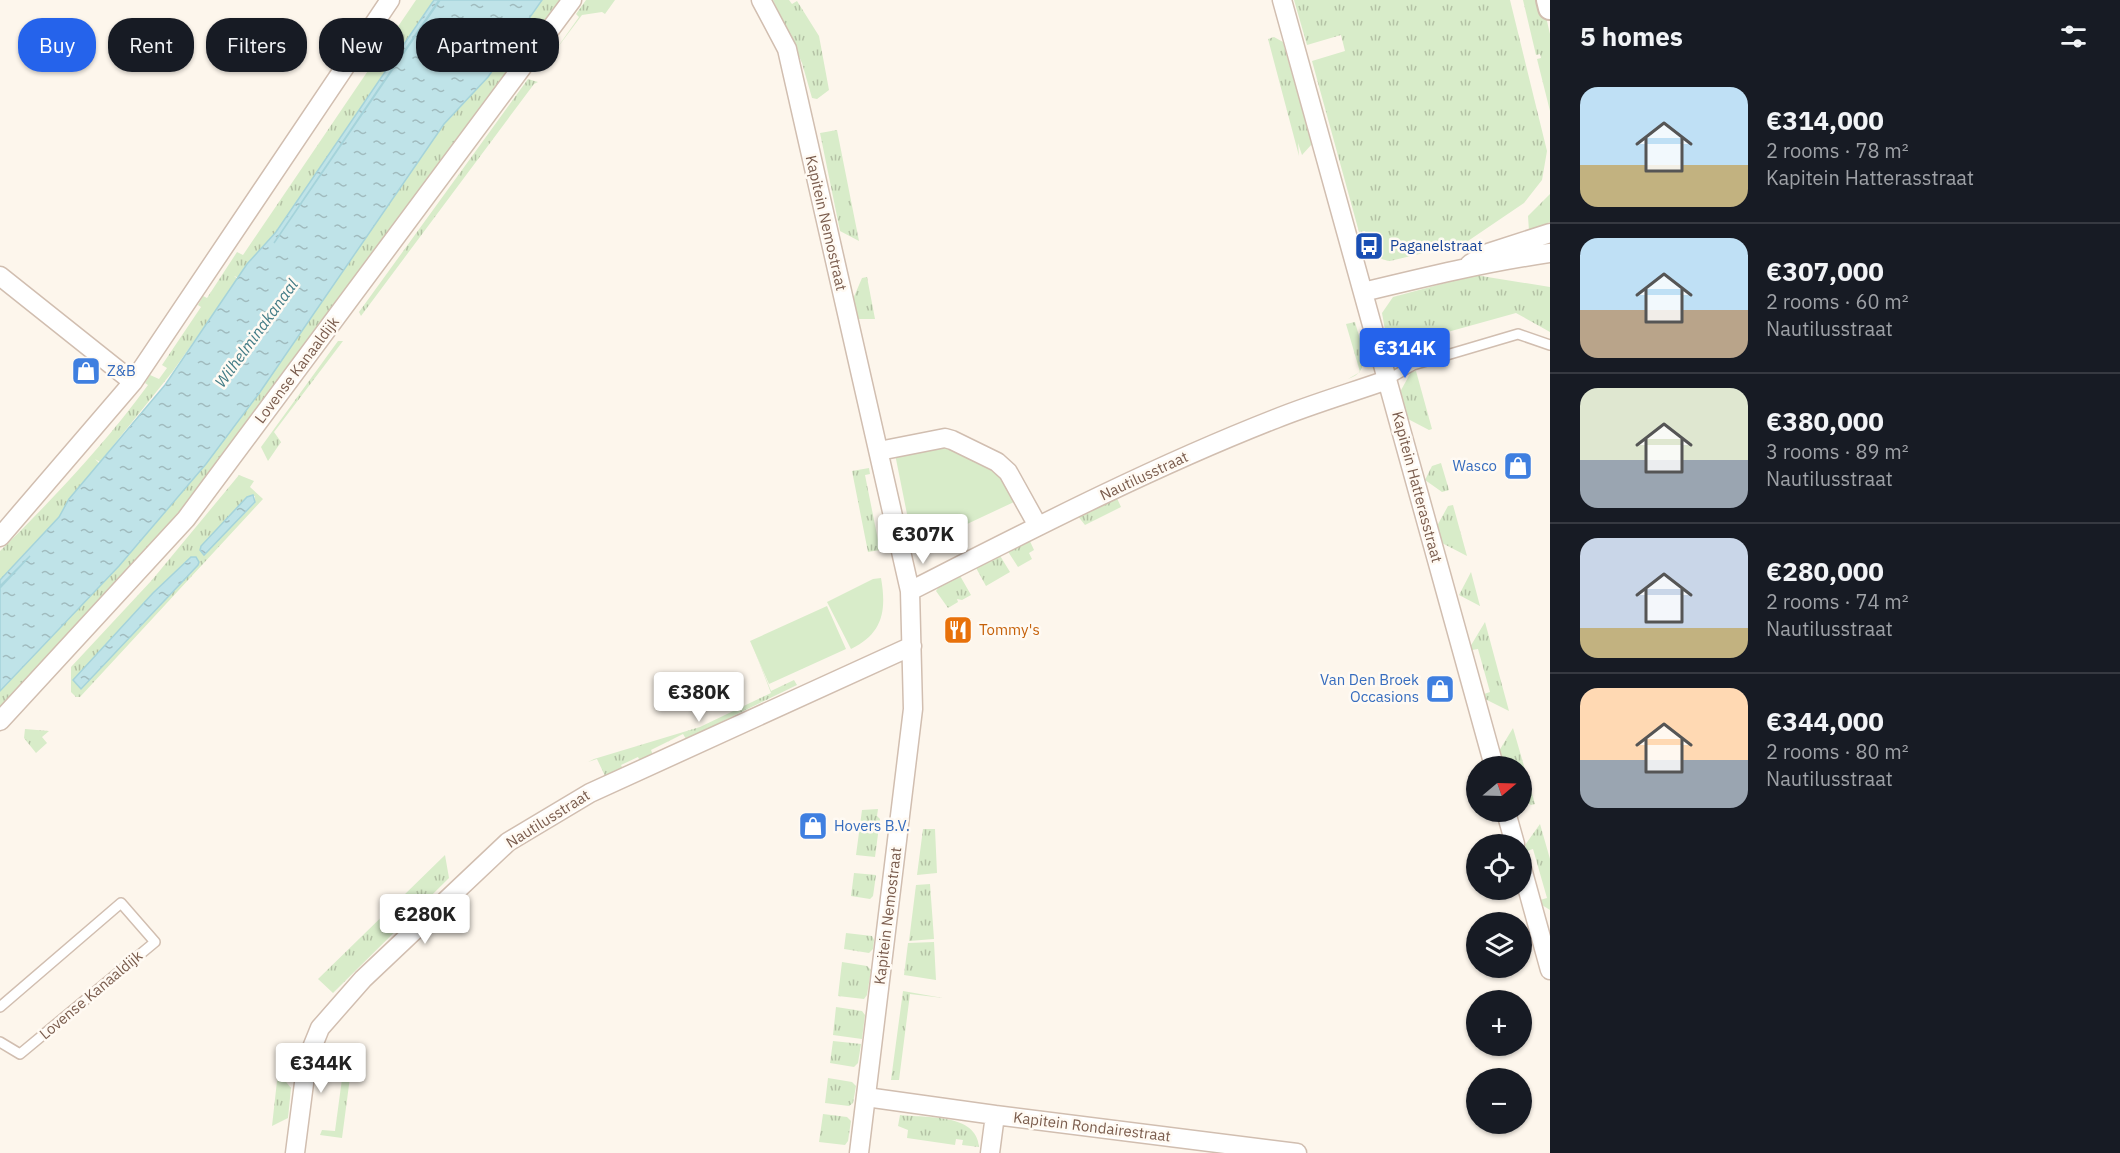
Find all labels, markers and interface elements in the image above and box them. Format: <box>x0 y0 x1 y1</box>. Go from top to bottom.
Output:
chip: Buy <box>18 18 96 72</box>
chip: Rent <box>108 18 194 72</box>
chip: Filters <box>206 18 307 72</box>
chip: New <box>319 18 404 72</box>
chip: Apartment <box>416 18 559 72</box>
text: 5 homes <box>1580 19 1683 53</box>
icon: filters <box>2057 20 2090 53</box>
text: €314,000 <box>1766 103 1884 137</box>
icon: home <box>1628 111 1700 183</box>
text: 2 rooms · 78 m² <box>1766 137 1909 164</box>
street label: Kapitein Nemostraat <box>802 153 851 293</box>
text: Kapitein Hatterasstraat <box>1766 164 1974 191</box>
bus stop icon: Paganelstraat <box>1353 230 1385 262</box>
place label: Paganelstraat <box>1390 236 1483 255</box>
text: €307,000 <box>1766 254 1884 288</box>
icon: home <box>1628 262 1700 334</box>
water label: Wilhelminakanaal <box>210 274 302 391</box>
text: 2 rooms · 60 m² <box>1766 288 1909 315</box>
street label: Lovense Kanaaldijk <box>250 312 343 427</box>
text: Nautilusstraat <box>1766 315 1893 342</box>
pin: €314K <box>1363 328 1447 379</box>
text: €314K <box>1374 334 1436 361</box>
shop icon: Z&B <box>70 355 102 387</box>
place label: Z&B <box>107 361 136 380</box>
text: €380,000 <box>1766 404 1884 438</box>
street label: Kapitein Hatterasstraat <box>1388 409 1447 565</box>
icon: home <box>1628 412 1700 484</box>
text: 3 rooms · 89 m² <box>1766 438 1909 465</box>
street label: Nautilusstraat <box>1097 447 1191 504</box>
shop icon: Wasco <box>1502 450 1534 482</box>
place label: Wasco <box>1453 456 1497 475</box>
text: Nautilusstraat <box>1766 465 1893 492</box>
pin: €307K <box>881 514 965 565</box>
text: €307K <box>892 520 954 547</box>
text: €280,000 <box>1766 554 1884 588</box>
icon: home <box>1628 562 1700 634</box>
text: 2 rooms · 74 m² <box>1766 588 1909 615</box>
restaurant icon: Tommy's <box>942 614 974 646</box>
text: Nautilusstraat <box>1766 615 1893 642</box>
place label: Tommy's <box>979 620 1040 639</box>
place label: Van Den Broek Occasions <box>1320 670 1419 706</box>
pin: €380K <box>657 672 741 723</box>
shop icon: Van Den Broek Occasions <box>1424 673 1456 705</box>
text: €380K <box>668 678 730 705</box>
text: €344,000 <box>1766 704 1884 738</box>
icon: home <box>1628 712 1700 784</box>
text: 2 rooms · 80 m² <box>1766 738 1909 765</box>
north arrow <box>1466 756 1532 822</box>
map controls <box>1466 756 1532 1134</box>
text: Nautilusstraat <box>1766 765 1893 792</box>
street label: Nautilusstraat <box>502 785 593 852</box>
shop icon: Hovers B.V. <box>797 810 829 842</box>
place label: Hovers B.V. <box>834 816 910 835</box>
button: locate <box>1466 834 1532 900</box>
street label: Kapitein Nemostraat <box>870 846 905 986</box>
pin: €280K <box>383 894 467 945</box>
text: €280K <box>394 900 456 927</box>
button: layers <box>1466 912 1532 978</box>
street label: Lovense Kanaaldijk <box>35 946 146 1043</box>
button: + <box>1466 990 1532 1056</box>
pin: €344K <box>279 1043 363 1094</box>
text: €344K <box>290 1049 352 1076</box>
button: − <box>1466 1068 1532 1134</box>
street label: Kapitein Rondairestraat <box>1012 1107 1172 1146</box>

